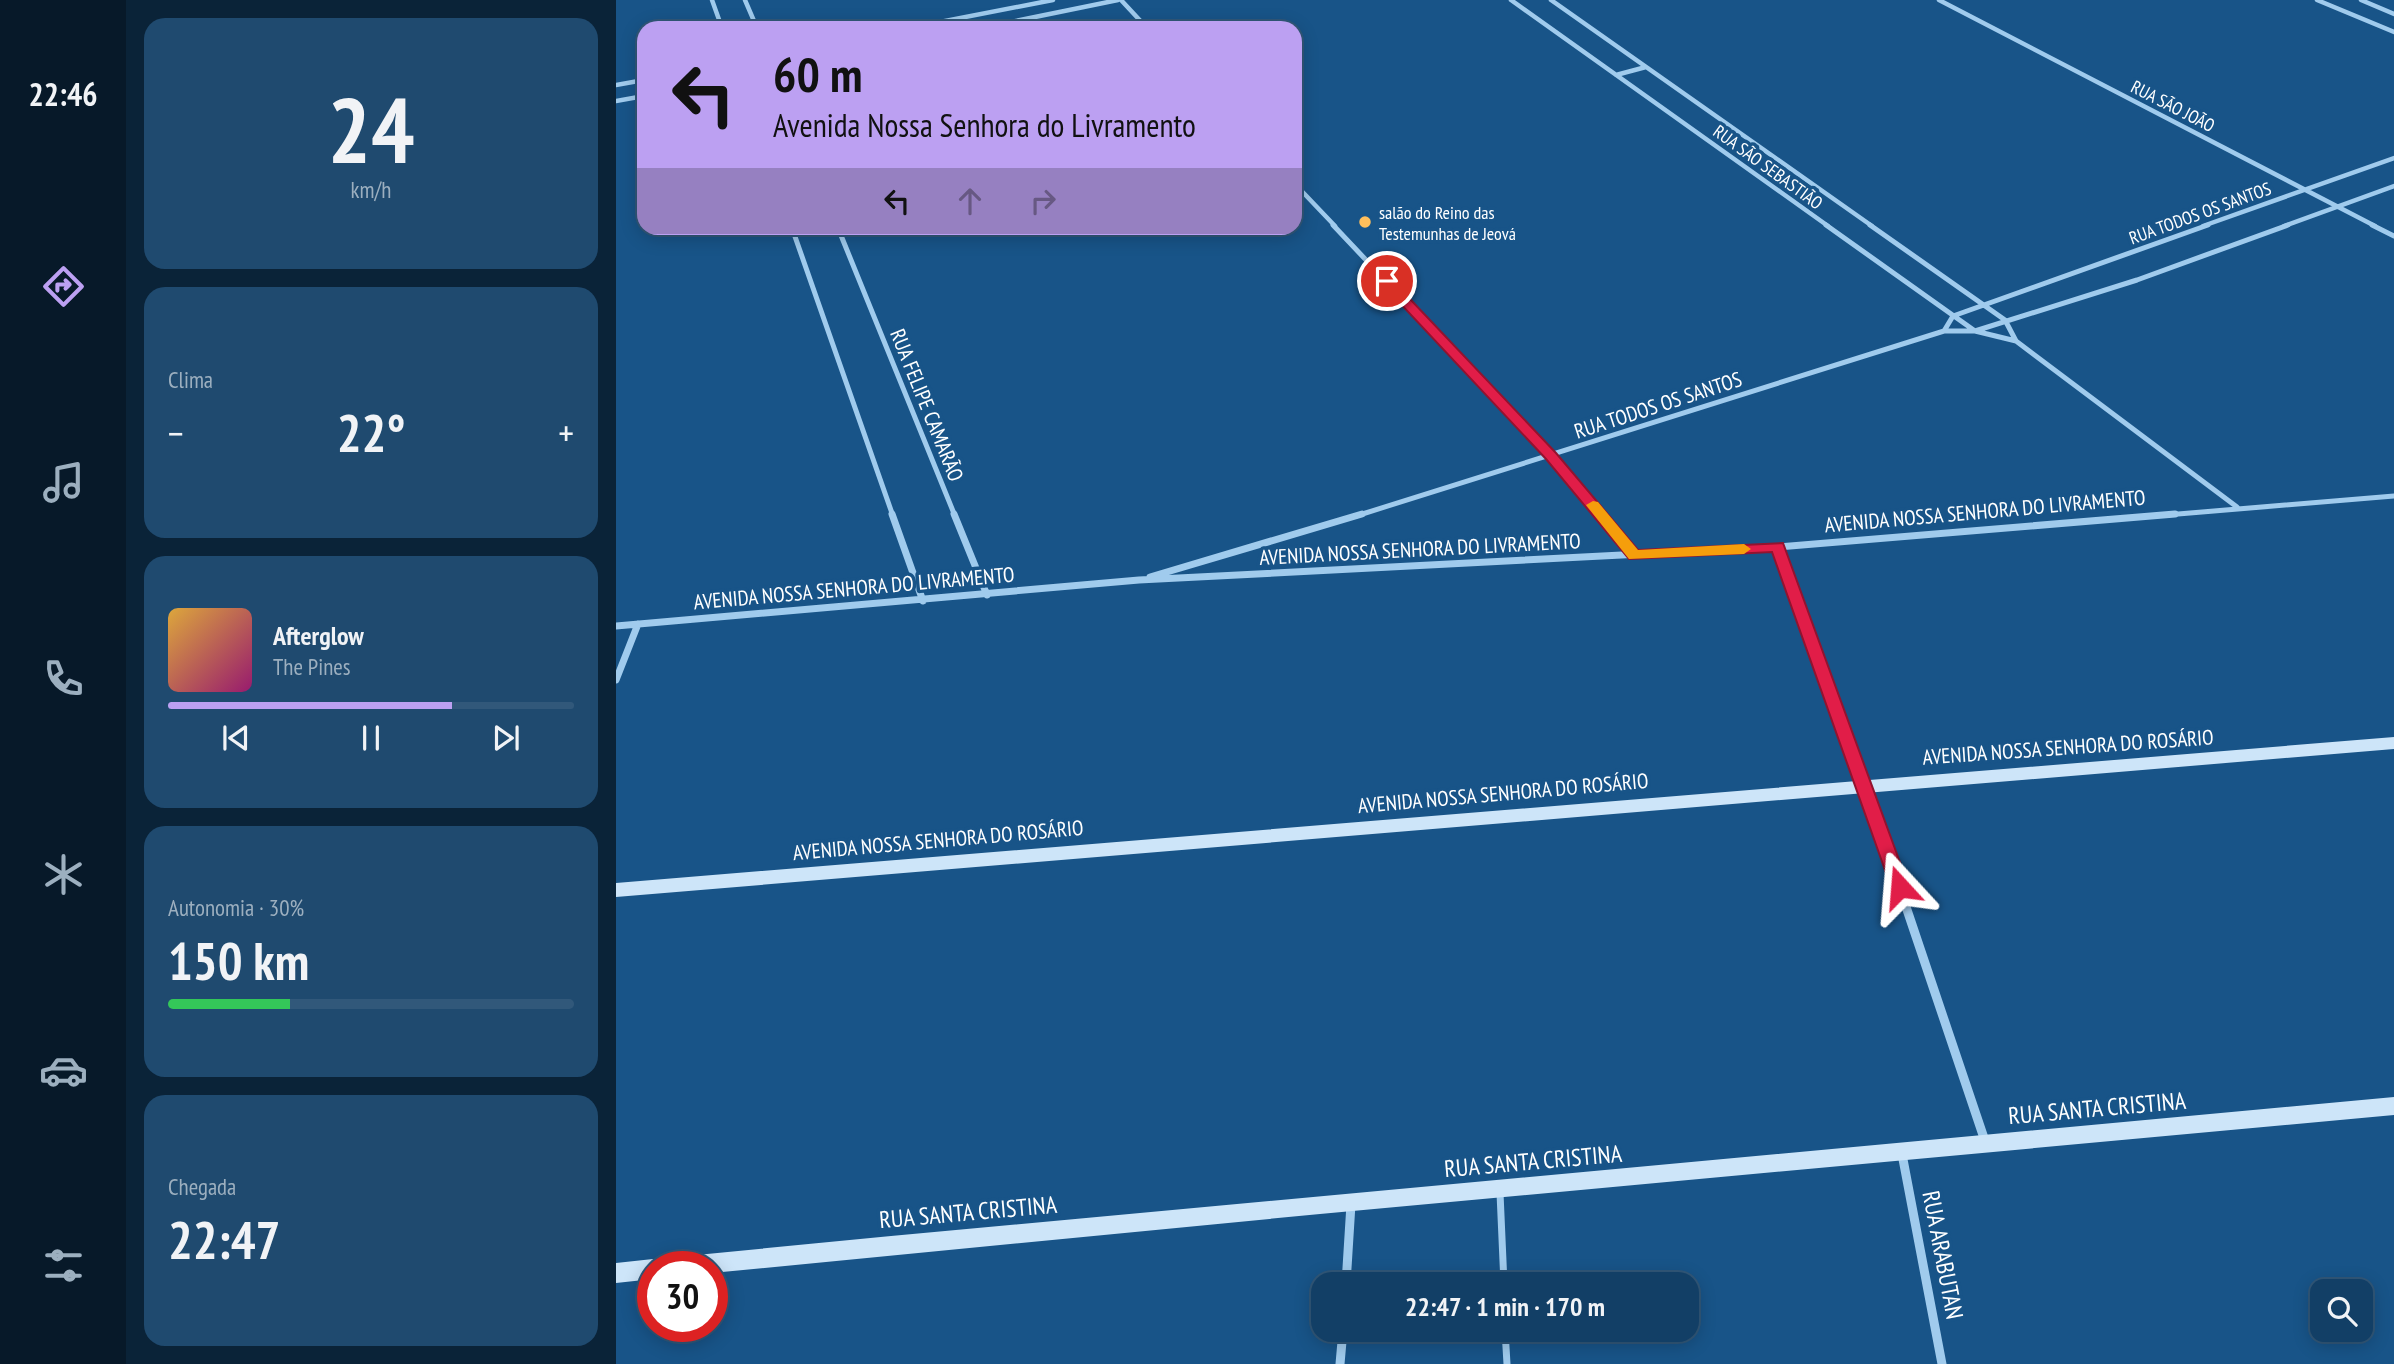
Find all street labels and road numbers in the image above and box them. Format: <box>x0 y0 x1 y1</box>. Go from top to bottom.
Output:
street label: RUA SÃO JOÃO <box>2127 75 2219 137</box>
street label: RUA SÃO SEBASTIÃO <box>1709 120 1827 214</box>
street label: RUA TODOS OS SANTOS <box>2126 176 2275 249</box>
street label: RUA FELIPE CAMARÃO <box>884 325 970 485</box>
street label: RUA TODOS OS SANTOS <box>1571 365 1745 445</box>
street label: AVENIDA NOSSA SENHORA DO LIVRAMENTO <box>1823 484 2147 538</box>
street label: AVENIDA NOSSA SENHORA DO LIVRAMENTO <box>1259 527 1581 571</box>
street label: AVENIDA NOSSA SENHORA DO LIVRAMENTO <box>692 561 1016 615</box>
street label: AVENIDA NOSSA SENHORA DO ROSÁRIO <box>1922 723 2214 771</box>
street label: AVENIDA NOSSA SENHORA DO ROSÁRIO <box>1357 767 1649 819</box>
street label: AVENIDA NOSSA SENHORA DO ROSÁRIO <box>792 814 1084 866</box>
street label: RUA SANTA CRISTINA <box>2007 1085 2188 1131</box>
street label: RUA SANTA CRISTINA <box>1443 1138 1624 1184</box>
street label: RUA ARABUTAN <box>1915 1188 1971 1322</box>
street label: RUA SANTA CRISTINA <box>878 1189 1059 1235</box>

